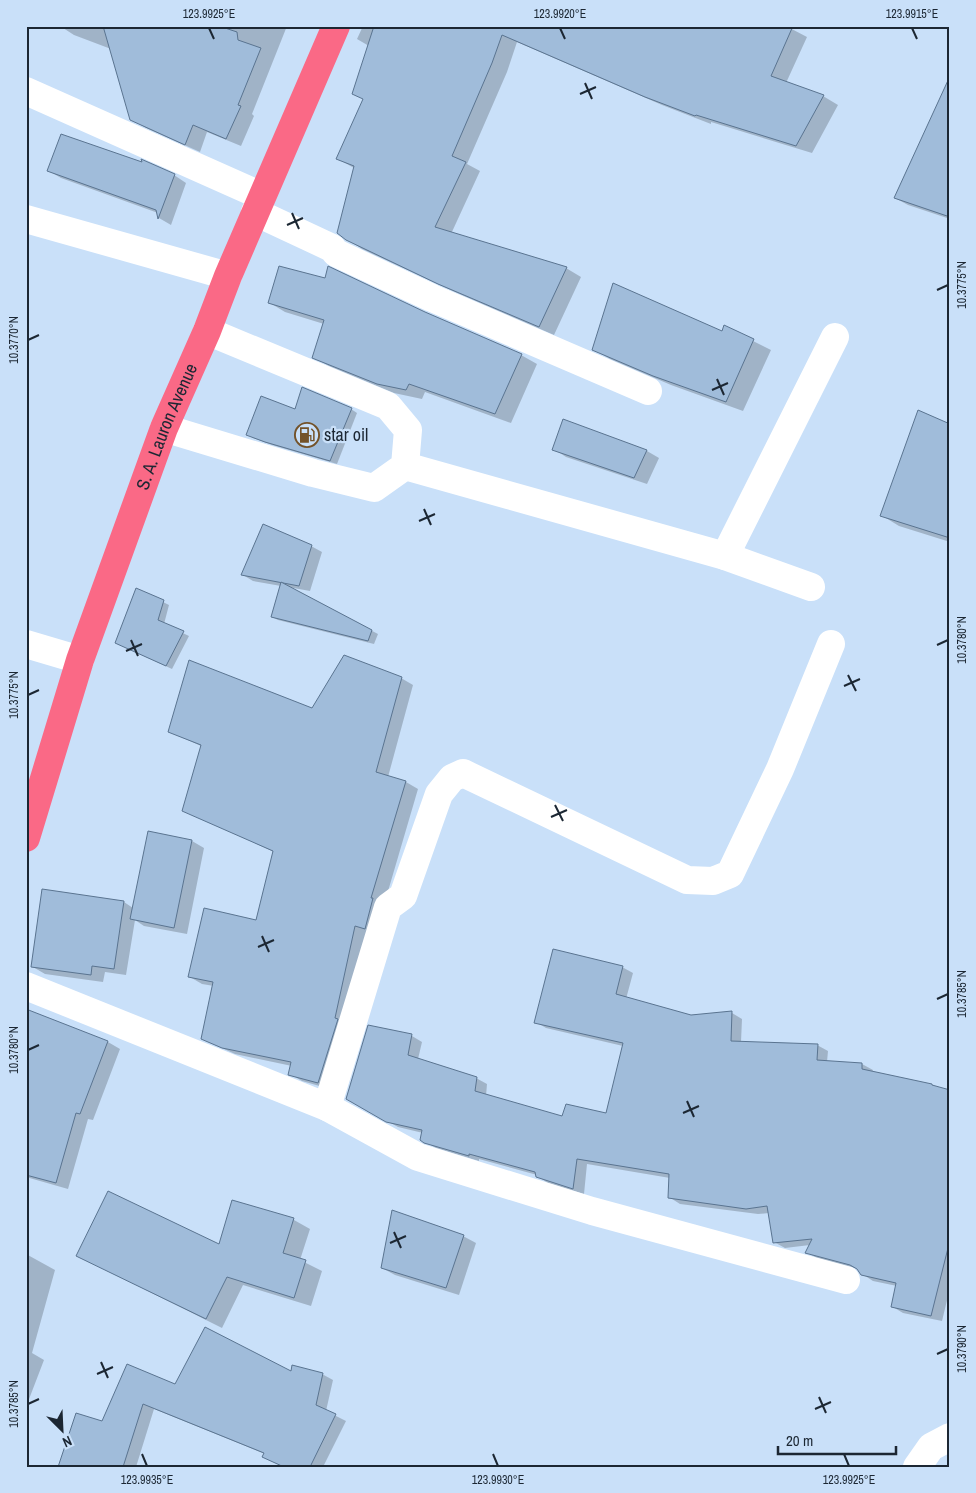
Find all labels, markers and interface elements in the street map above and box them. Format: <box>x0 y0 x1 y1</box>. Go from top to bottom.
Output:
text: 123.9925°E <box>183 6 235 22</box>
text: 123.9920°E <box>534 6 586 22</box>
text: 123.9915°E <box>886 6 938 22</box>
text: 10.3775°N <box>954 261 970 309</box>
text: 10.3770°N <box>6 316 22 364</box>
street label: S. A. Lauron Avenue <box>130 359 203 493</box>
fuel station icon: star oil <box>294 422 320 448</box>
place label: star oil <box>324 422 368 447</box>
text: 10.3780°N <box>954 616 970 664</box>
text: 10.3775°N <box>6 671 22 719</box>
text: 10.3785°N <box>954 970 970 1018</box>
text: 10.3780°N <box>6 1026 22 1074</box>
text: 10.3790°N <box>954 1325 970 1373</box>
text: 10.3785°N <box>6 1380 22 1428</box>
north arrow <box>38 1406 88 1456</box>
scale bar <box>778 1423 896 1455</box>
text: 20 m <box>786 1430 813 1451</box>
text: N <box>60 1432 75 1452</box>
text: 123.9935°E <box>121 1472 173 1488</box>
text: 123.9930°E <box>472 1472 524 1488</box>
text: 123.9925°E <box>823 1472 875 1488</box>

